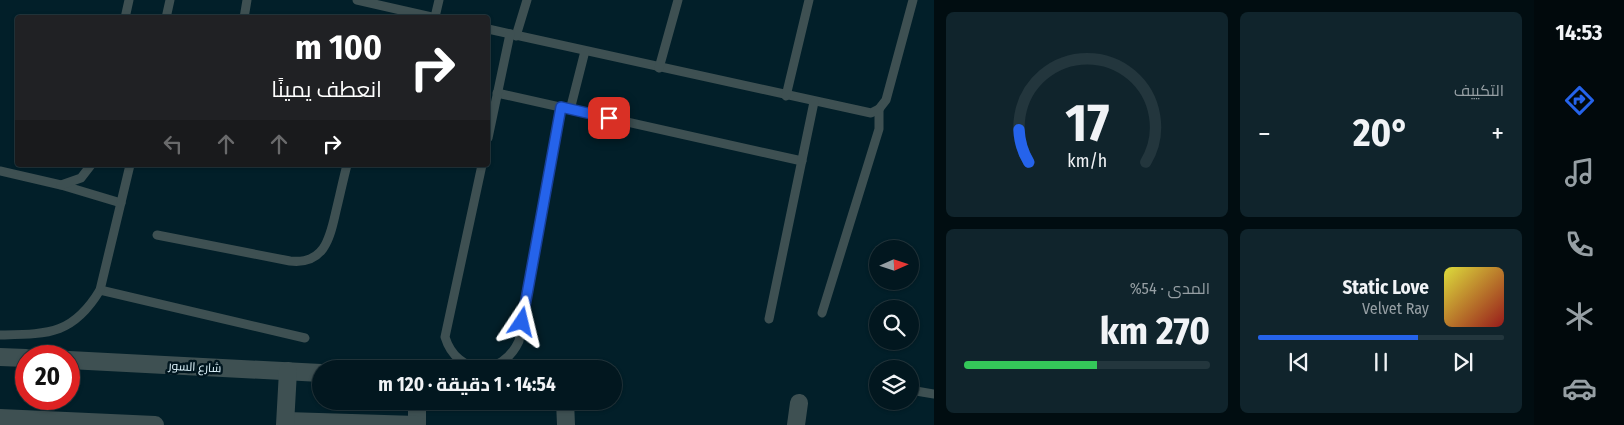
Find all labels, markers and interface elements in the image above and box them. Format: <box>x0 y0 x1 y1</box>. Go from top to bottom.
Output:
text: 14:53 <box>1556 19 1602 46</box>
text: 100 m <box>295 26 382 68</box>
icon: right <box>400 35 465 100</box>
text: انعطف يمينًا <box>271 76 382 103</box>
text: التكييف <box>1454 81 1504 100</box>
icon: directions <box>1562 83 1597 118</box>
text: 17 <box>1065 92 1109 155</box>
pin <box>588 97 630 139</box>
icon: arrive <box>595 104 623 132</box>
text: 20° <box>1353 110 1409 156</box>
text: − <box>1258 117 1271 150</box>
text: + <box>1491 117 1504 150</box>
icon: left <box>159 130 187 158</box>
icon: ahead <box>212 130 240 158</box>
icon: ahead <box>265 130 293 158</box>
icon: right <box>318 130 346 158</box>
text: km/h <box>1067 150 1107 172</box>
icon: music <box>1562 155 1597 190</box>
icon: phone <box>1562 227 1597 262</box>
north arrow <box>869 240 919 290</box>
map controls <box>869 240 919 410</box>
text: Static Love <box>1342 276 1429 299</box>
text: المدى · 54% <box>1130 279 1210 298</box>
position arrow <box>495 295 547 347</box>
text: Velvet Ray <box>1362 299 1429 318</box>
icon: climate <box>1562 299 1597 334</box>
button: search <box>869 300 919 350</box>
text: 270 km <box>1100 308 1210 354</box>
speed limit sign: 20 <box>15 345 80 410</box>
icon: previous <box>1285 348 1313 376</box>
icon: pause <box>1367 348 1395 376</box>
icon: next <box>1449 348 1477 376</box>
street label: شارع السور <box>167 359 222 376</box>
button: layers <box>869 360 919 410</box>
icon: car <box>1562 371 1597 406</box>
text: 14:54 · 1 دقيقة · 120 m <box>378 373 556 396</box>

